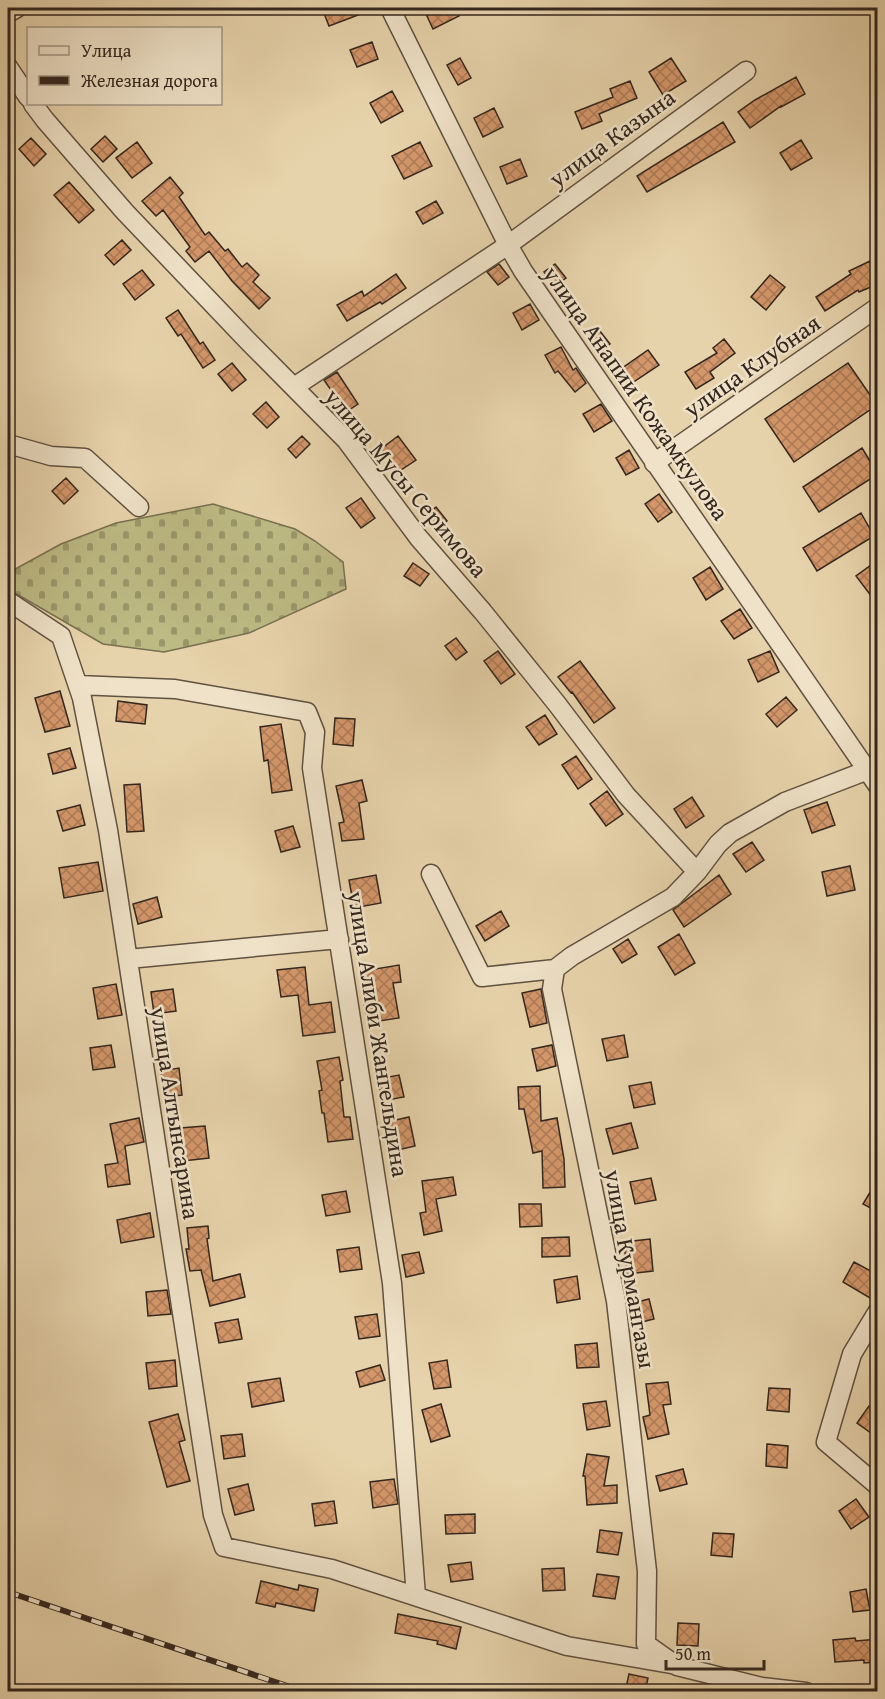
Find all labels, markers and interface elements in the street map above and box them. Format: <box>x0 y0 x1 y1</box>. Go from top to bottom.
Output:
legend <box>27 27 222 105</box>
text: Улица <box>81 37 132 64</box>
text: Железная дорога <box>80 67 218 94</box>
street label: улица Казына <box>540 79 683 196</box>
street label: улица Анапии Кожамкулова <box>534 257 738 528</box>
street label: улица Клубная <box>675 305 827 426</box>
street label: улица Мусы Серимова <box>316 380 497 585</box>
street label: улица Алиби Жангельдина <box>338 887 418 1180</box>
street label: улица Алтынсарина <box>141 1003 210 1222</box>
street label: улица Курмангазы <box>596 1166 665 1371</box>
scale bar <box>666 1633 764 1671</box>
text: 50 m <box>675 1640 711 1667</box>

